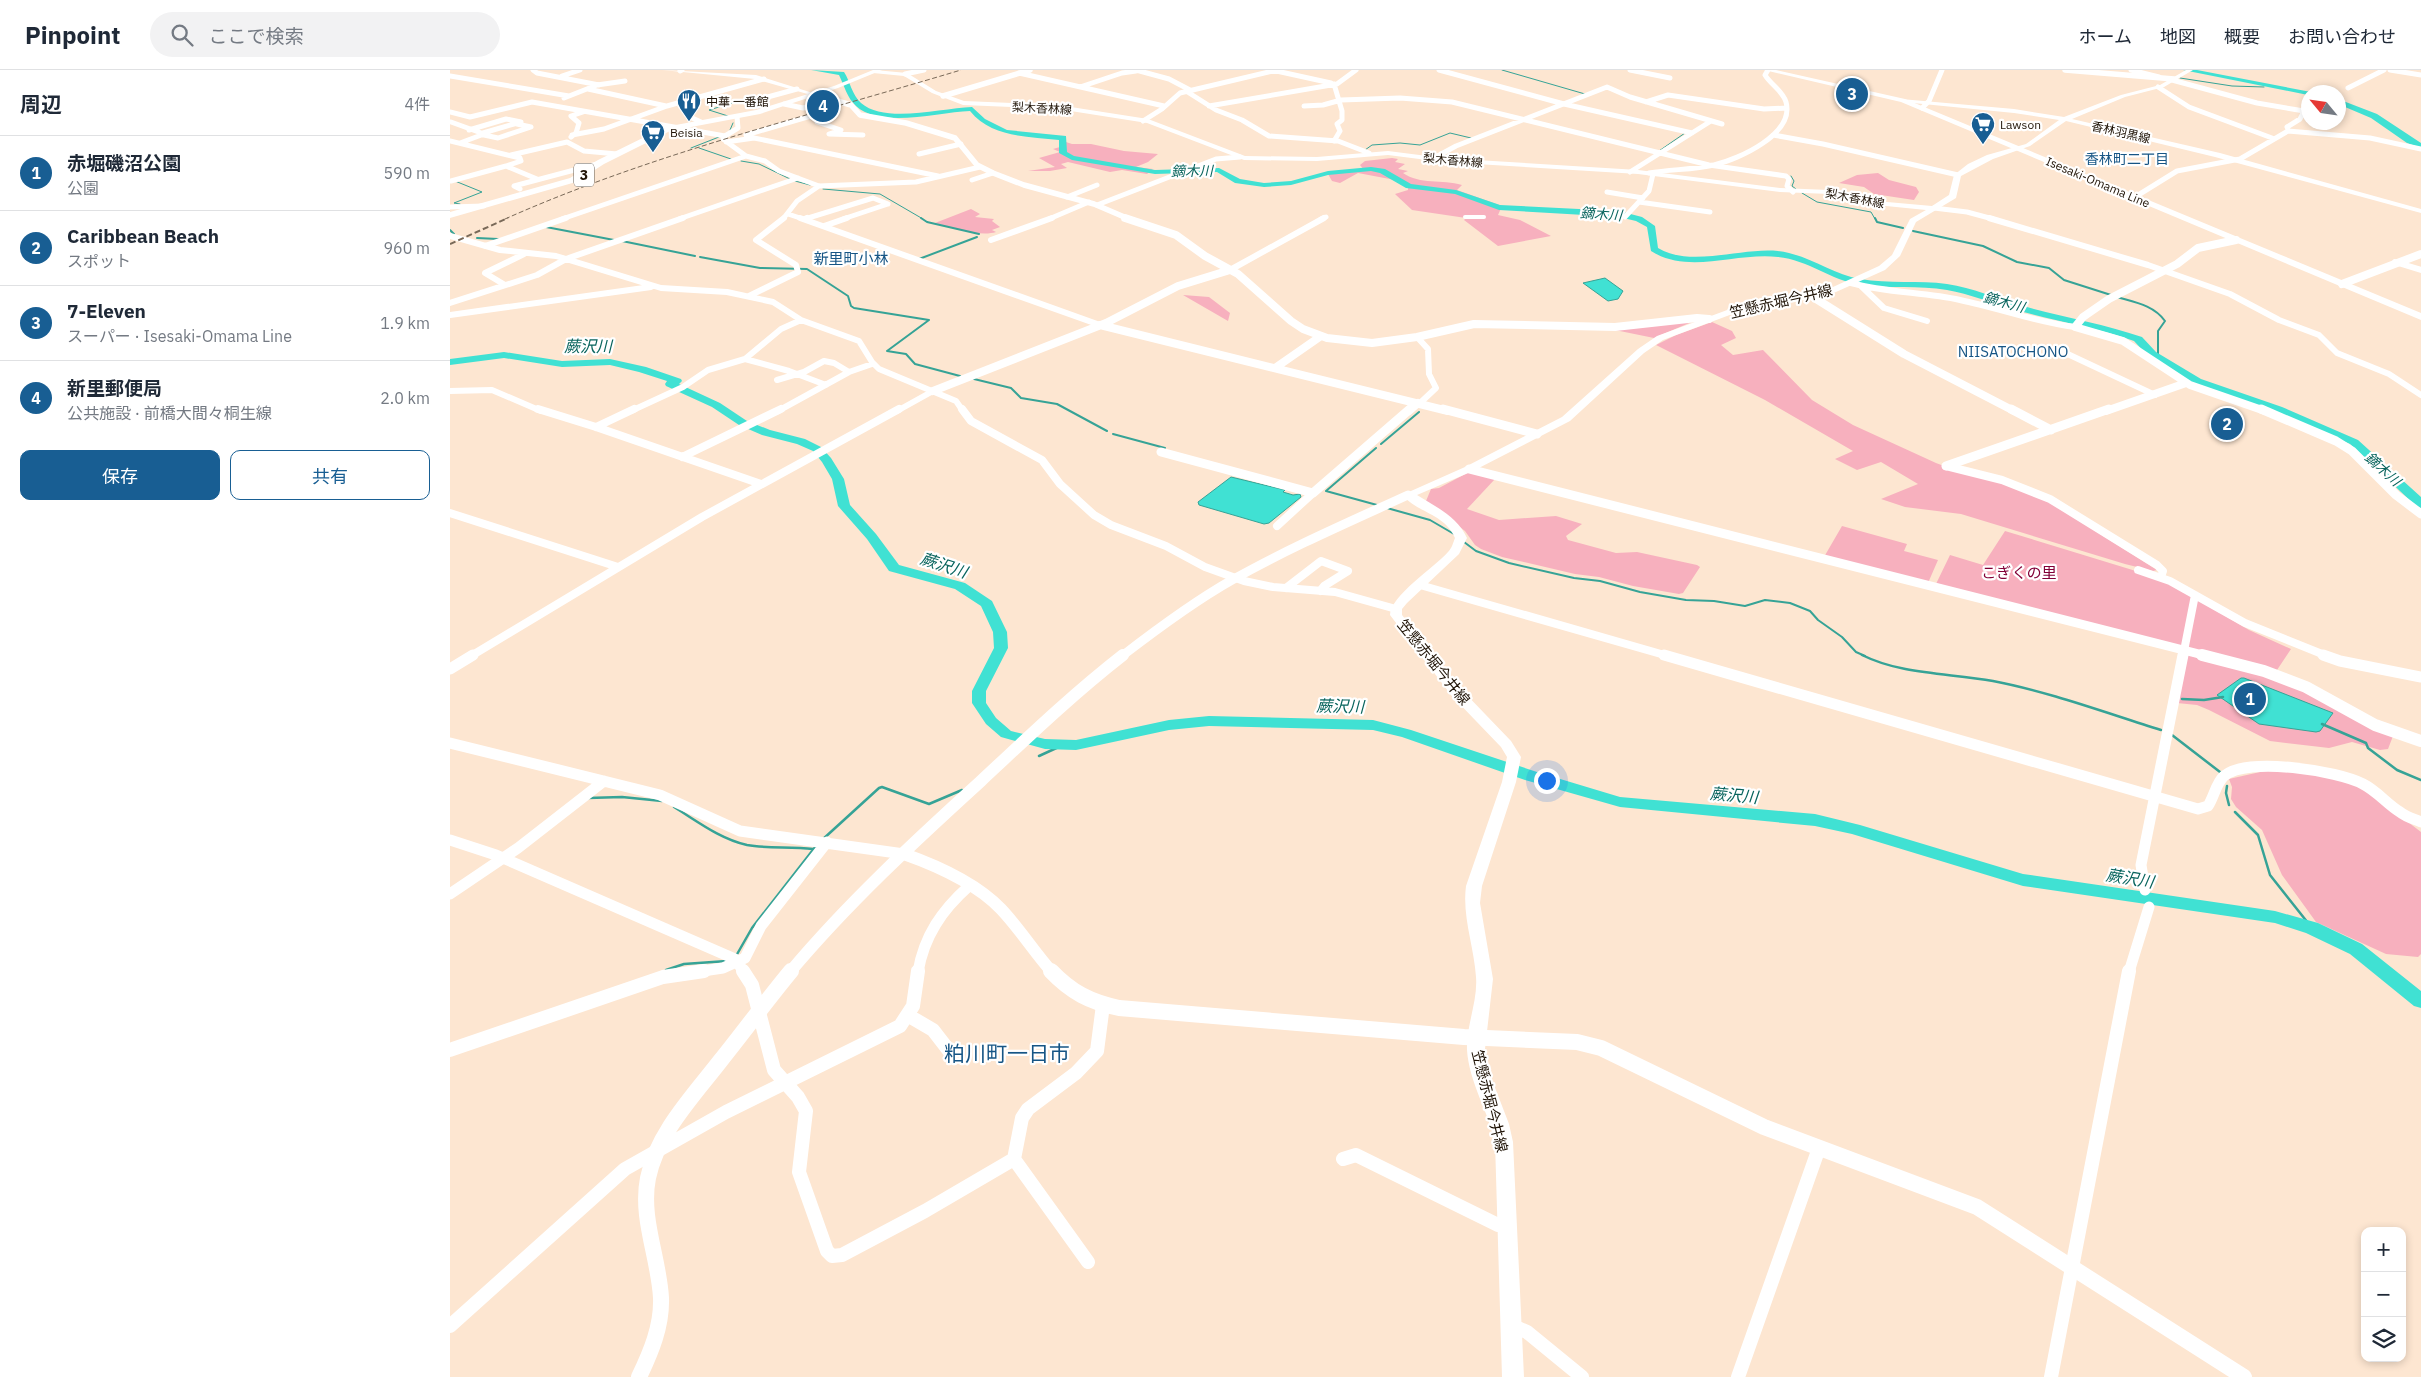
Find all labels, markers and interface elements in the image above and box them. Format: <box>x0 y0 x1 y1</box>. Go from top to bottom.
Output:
search box <box>150 12 500 57</box>
text: Pinpoint <box>25 19 120 51</box>
icon: search <box>168 21 196 49</box>
text: ここで検索 <box>208 24 303 48</box>
text: ホーム <box>2079 25 2132 48</box>
text: 地図 <box>2160 25 2196 48</box>
text: 概要 <box>2224 25 2260 48</box>
text: お問い合わせ <box>2288 25 2396 48</box>
pin: 3 <box>1836 75 1868 113</box>
north arrow <box>2301 85 2346 130</box>
pin: 4 <box>807 87 839 125</box>
restaurant icon: 中華 一番館 <box>676 88 702 122</box>
text: 周辺 <box>20 90 62 118</box>
text: 4件 <box>404 94 430 114</box>
place label: 中華 一番館 <box>706 94 769 109</box>
street label: 梨木香林線 <box>1012 99 1072 117</box>
supermarket icon: Lawson <box>1970 111 1996 145</box>
place label: Lawson <box>2000 117 2041 132</box>
street label: 香林羽黒線 <box>2090 118 2152 146</box>
supermarket icon: Beisia <box>640 119 666 153</box>
place label: Beisia <box>670 125 703 140</box>
street label: 梨木香林線 <box>1422 150 1484 170</box>
district label: 香林町二丁目 <box>2085 150 2169 168</box>
text: 赤堀磯沼公園 <box>67 151 181 175</box>
street label: Isesaki-Omama Line <box>2044 153 2153 211</box>
water label: 鏑木川 <box>1171 162 1215 180</box>
text: 1 <box>31 163 41 183</box>
text: 590 m <box>383 163 430 183</box>
road number: 3 <box>574 164 594 186</box>
text: 公園 <box>67 178 99 198</box>
street label: 梨木香林線 <box>1824 185 1886 211</box>
water label: 鏑木川 <box>1579 204 1625 225</box>
text: Caribbean Beach <box>67 224 219 248</box>
text: 2 <box>31 238 41 258</box>
text: 960 m <box>383 238 430 258</box>
district label: 新里町小林 <box>813 249 889 268</box>
text: スポット <box>67 251 131 271</box>
street label: 笠懸赤堀今井線 <box>1728 280 1834 322</box>
water label: 鏑木川 <box>1981 288 2029 317</box>
text: 7-Eleven <box>67 299 146 323</box>
text: 3 <box>31 313 41 333</box>
text: 1.9 km <box>380 313 430 333</box>
text: スーパー · Isesaki-Omama Line <box>67 326 292 346</box>
water label: 蕨沢川 <box>564 336 614 356</box>
district label: NIISATOCHONO <box>1958 342 2068 361</box>
text: 新里郵便局 <box>67 376 162 400</box>
text: 4 <box>31 388 41 408</box>
text: 2.0 km <box>380 388 430 408</box>
text: 公共施設 · 前橋大間々桐生線 <box>67 403 272 423</box>
pin: 2 <box>2211 405 2243 443</box>
water label: 鏑木川 <box>2361 448 2406 491</box>
button: 保存 <box>20 450 220 500</box>
button: 共有 <box>230 450 430 500</box>
water label: 蕨沢川 <box>918 548 972 583</box>
park label: こぎくの里 <box>1981 563 2057 582</box>
street label: 笠懸赤堀今井線 <box>1394 615 1474 709</box>
pin: 1 <box>2234 680 2266 718</box>
water label: 蕨沢川 <box>1316 696 1366 716</box>
your location <box>1534 768 1560 794</box>
water label: 蕨沢川 <box>1709 783 1761 807</box>
water label: 蕨沢川 <box>2105 864 2157 892</box>
district label: 粕川町一日市 <box>944 1039 1070 1067</box>
street label: 笠懸赤堀今井線 <box>1468 1048 1512 1154</box>
map controls <box>2361 1227 2406 1362</box>
button: + <box>2361 1227 2406 1272</box>
button: − <box>2361 1272 2406 1317</box>
button: layers <box>2361 1317 2406 1362</box>

